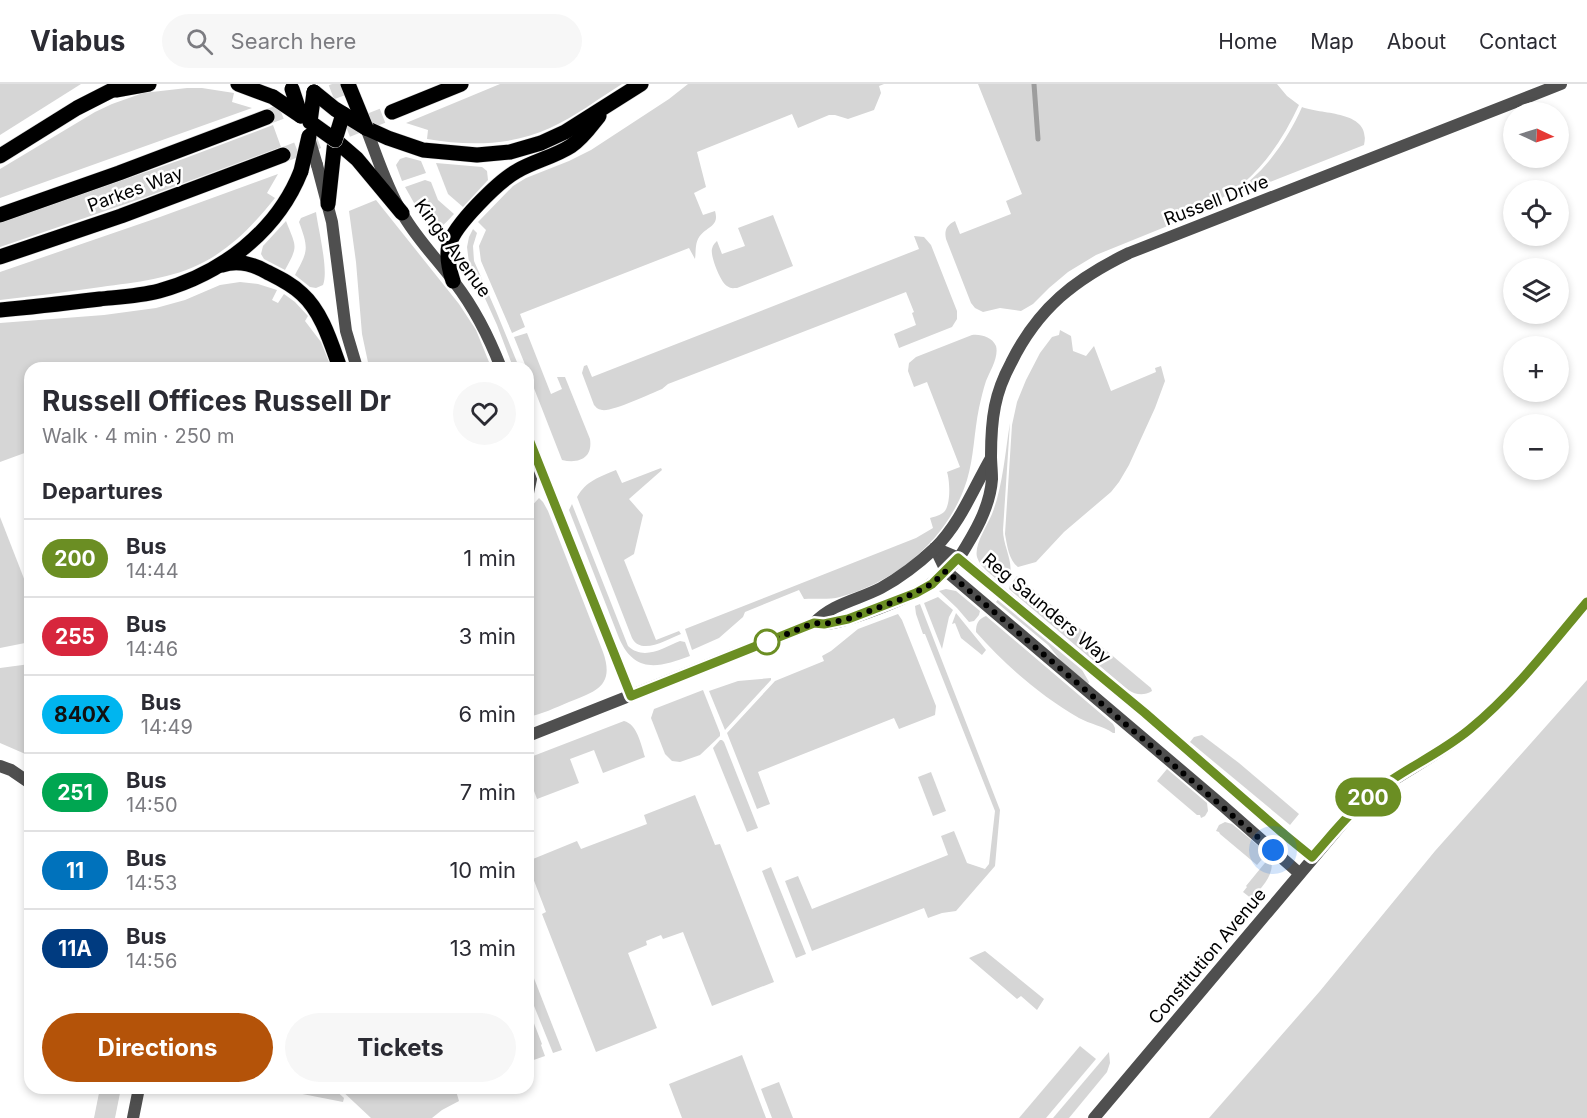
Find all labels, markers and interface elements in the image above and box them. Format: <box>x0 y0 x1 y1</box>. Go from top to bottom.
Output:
search box <box>162 14 582 68</box>
text: Viabus <box>30 24 126 58</box>
icon: search <box>183 25 216 58</box>
text: Search here <box>231 28 356 54</box>
text: Home <box>1218 29 1277 54</box>
text: Map <box>1310 29 1354 54</box>
text: About <box>1387 29 1446 54</box>
text: Contact <box>1479 29 1557 54</box>
north arrow <box>1503 102 1569 168</box>
map controls <box>1503 102 1569 480</box>
street label: Parkes Way <box>84 162 186 216</box>
street label: Russell Drive <box>1161 170 1271 230</box>
button: locate <box>1503 180 1569 246</box>
street label: Kings Avenue <box>410 195 496 301</box>
button: layers <box>1503 258 1569 324</box>
button: + <box>1503 336 1569 402</box>
button: heart <box>453 382 516 445</box>
text: Russell Offices Russell Dr <box>42 384 391 418</box>
button: − <box>1503 414 1569 480</box>
text: Walk · 4 min · 250 m <box>42 424 235 448</box>
text: Departures <box>42 478 163 504</box>
text: Bus <box>126 533 167 559</box>
text: 1 min <box>463 545 516 571</box>
text: 200 <box>54 546 96 571</box>
street label: Reg Saunders Way <box>979 548 1115 668</box>
text: 14:44 <box>126 559 179 583</box>
text: Bus <box>126 611 167 637</box>
text: 3 min <box>459 623 516 649</box>
text: 255 <box>55 624 95 649</box>
unlabelled marker <box>754 629 780 655</box>
text: 14:46 <box>126 637 178 661</box>
text: Bus <box>141 689 181 715</box>
text: 6 min <box>459 701 516 727</box>
text: 840X <box>54 702 111 727</box>
text: 14:49 <box>141 715 193 739</box>
text: Bus <box>126 767 167 793</box>
line badge: 200 <box>1334 778 1402 816</box>
text: 7 min <box>460 779 516 805</box>
text: 251 <box>57 780 93 805</box>
text: 200 <box>1347 785 1389 810</box>
text: 14:50 <box>126 793 178 817</box>
your location <box>1258 835 1288 865</box>
text: Bus <box>126 845 167 871</box>
text: 10 min <box>449 857 516 883</box>
text: 11 <box>66 858 84 883</box>
text: 14:53 <box>126 871 177 895</box>
street label: Constitution Avenue <box>1144 884 1270 1028</box>
text: Bus <box>126 923 167 949</box>
text: 13 min <box>450 935 516 961</box>
text: 11A <box>58 936 92 961</box>
text: 14:56 <box>126 949 177 973</box>
button: Directions <box>42 1013 273 1082</box>
button: Tickets <box>285 1013 516 1082</box>

